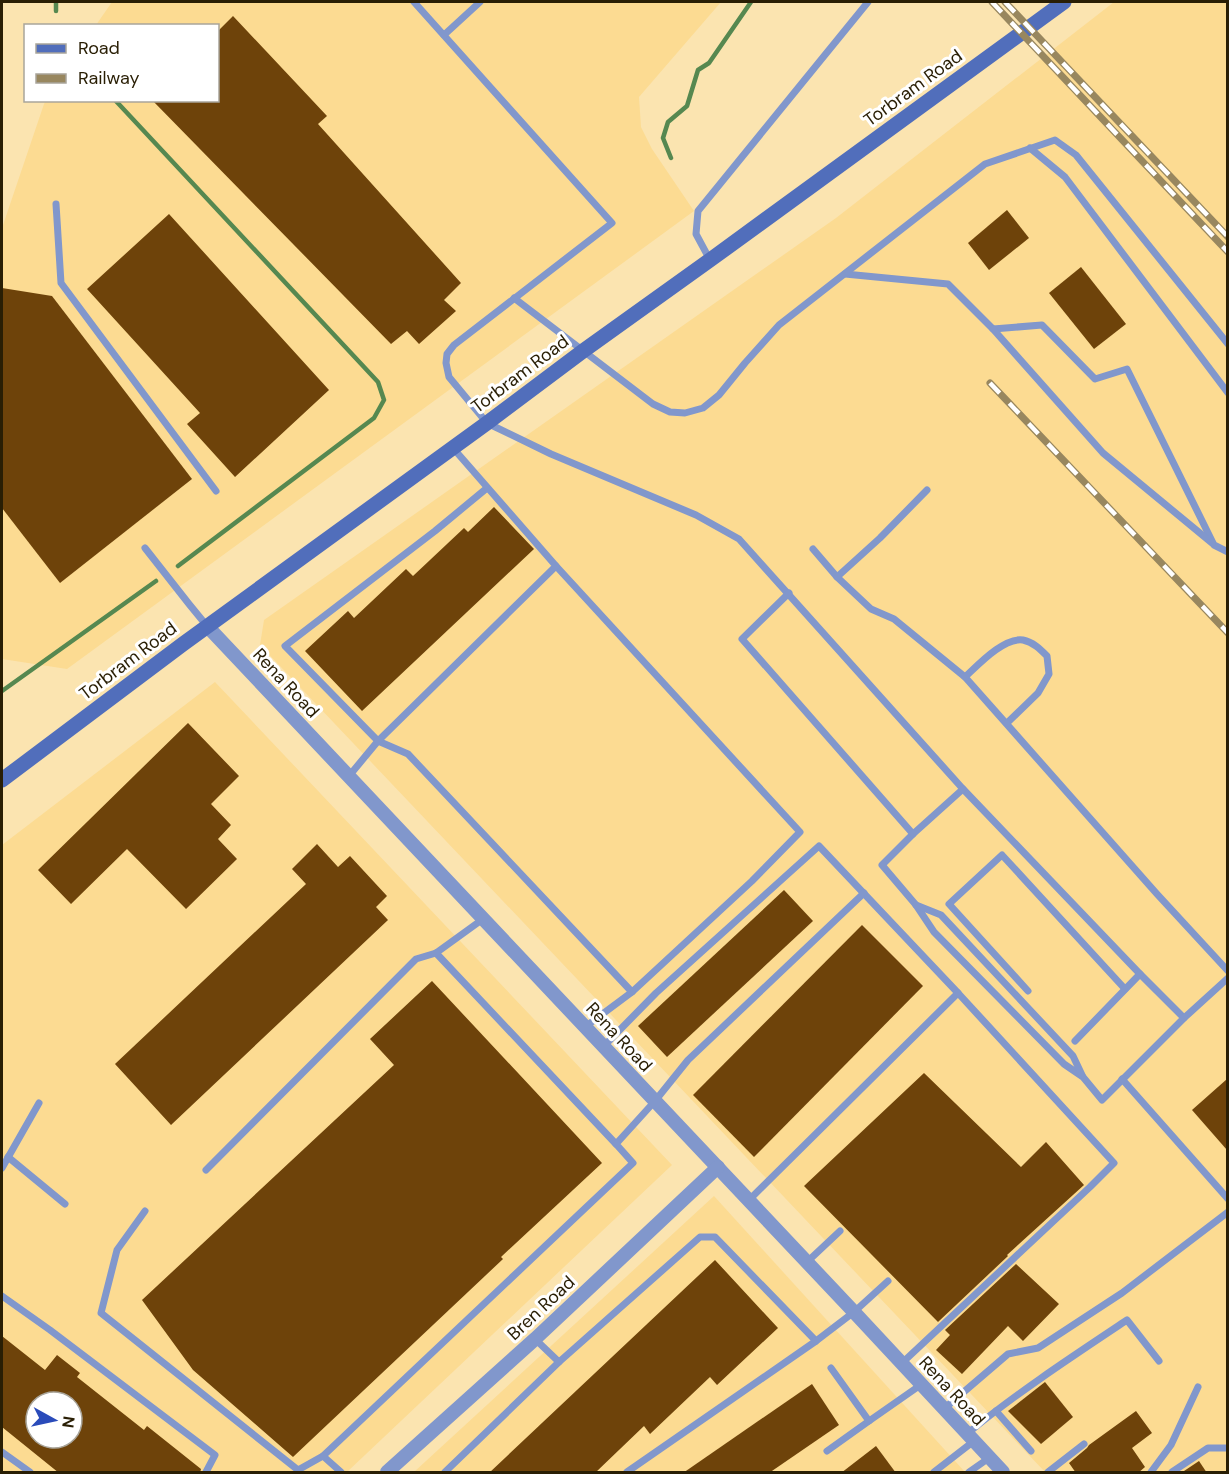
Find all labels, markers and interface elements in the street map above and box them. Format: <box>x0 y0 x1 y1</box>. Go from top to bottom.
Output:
legend <box>24 24 219 102</box>
text: Road <box>78 36 120 60</box>
street label: Torbram Road <box>859 44 967 132</box>
text: Railway <box>78 66 140 90</box>
street label: Torbram Road <box>466 329 574 419</box>
street label: Torbram Road <box>74 616 182 706</box>
street label: Rena Road <box>247 643 325 723</box>
street label: Rena Road <box>580 997 658 1077</box>
street label: Bren Road <box>502 1270 580 1346</box>
street label: Rena Road <box>913 1351 991 1431</box>
north arrow <box>24 1390 84 1450</box>
text: N <box>57 1415 80 1429</box>

